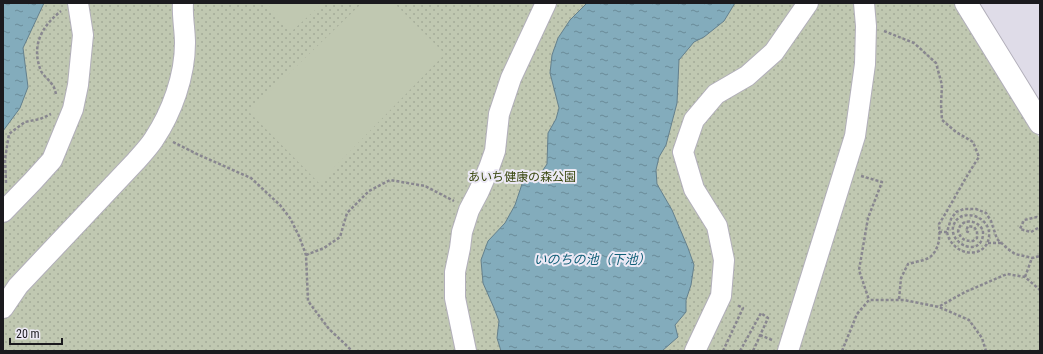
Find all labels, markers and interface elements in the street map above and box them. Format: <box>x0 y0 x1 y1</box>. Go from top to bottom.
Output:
park label: あいち健康の森公園 <box>468 170 576 184</box>
water label: いのちの池（下池） <box>533 252 651 267</box>
scale bar <box>10 320 62 346</box>
text: 20 m <box>16 327 40 341</box>

